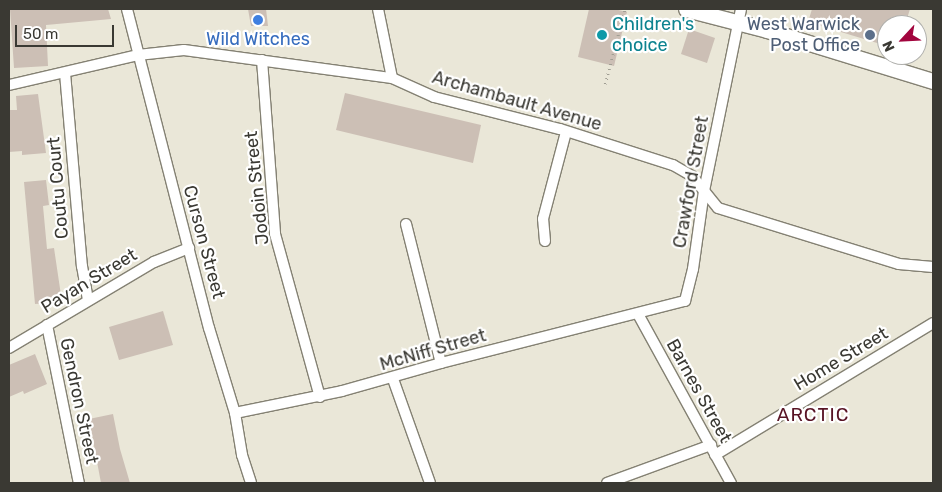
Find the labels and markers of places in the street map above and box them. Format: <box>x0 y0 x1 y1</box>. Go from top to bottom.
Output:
marker: Wild Witches <box>252 14 264 26</box>
place label: Children's choice <box>612 14 694 56</box>
place label: West Warwick Post Office <box>746 14 860 56</box>
place label: Wild Witches <box>206 28 310 50</box>
marker: Children's choice <box>596 29 608 41</box>
marker: West Warwick Post Office <box>864 29 876 41</box>

